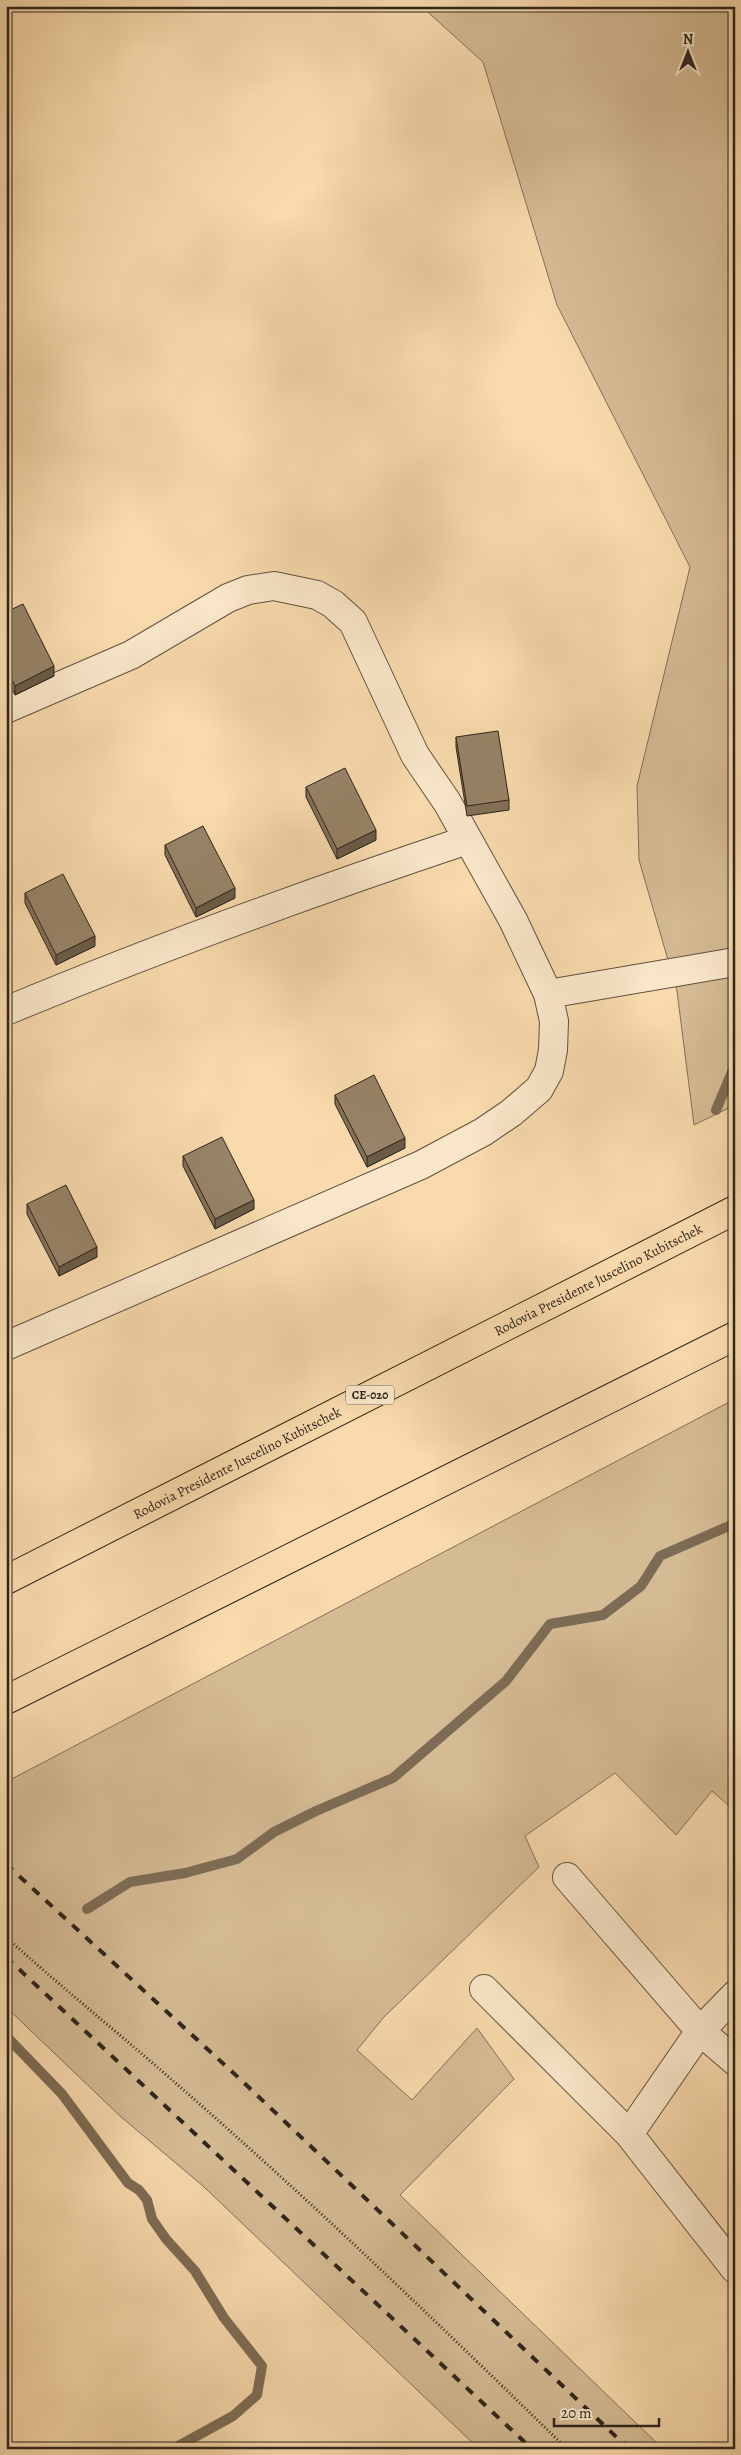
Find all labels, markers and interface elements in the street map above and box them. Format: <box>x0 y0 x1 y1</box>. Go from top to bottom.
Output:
north arrow <box>664 28 714 78</box>
text: N <box>683 30 693 49</box>
street label: Rodovia Presidente Juscelino Kubitschek <box>491 1219 706 1341</box>
road number: CE-020 <box>346 1386 394 1404</box>
street label: Rodovia Presidente Juscelino Kubitschek <box>130 1402 345 1524</box>
scale bar <box>554 2395 658 2427</box>
text: 20 m <box>561 2403 592 2423</box>

